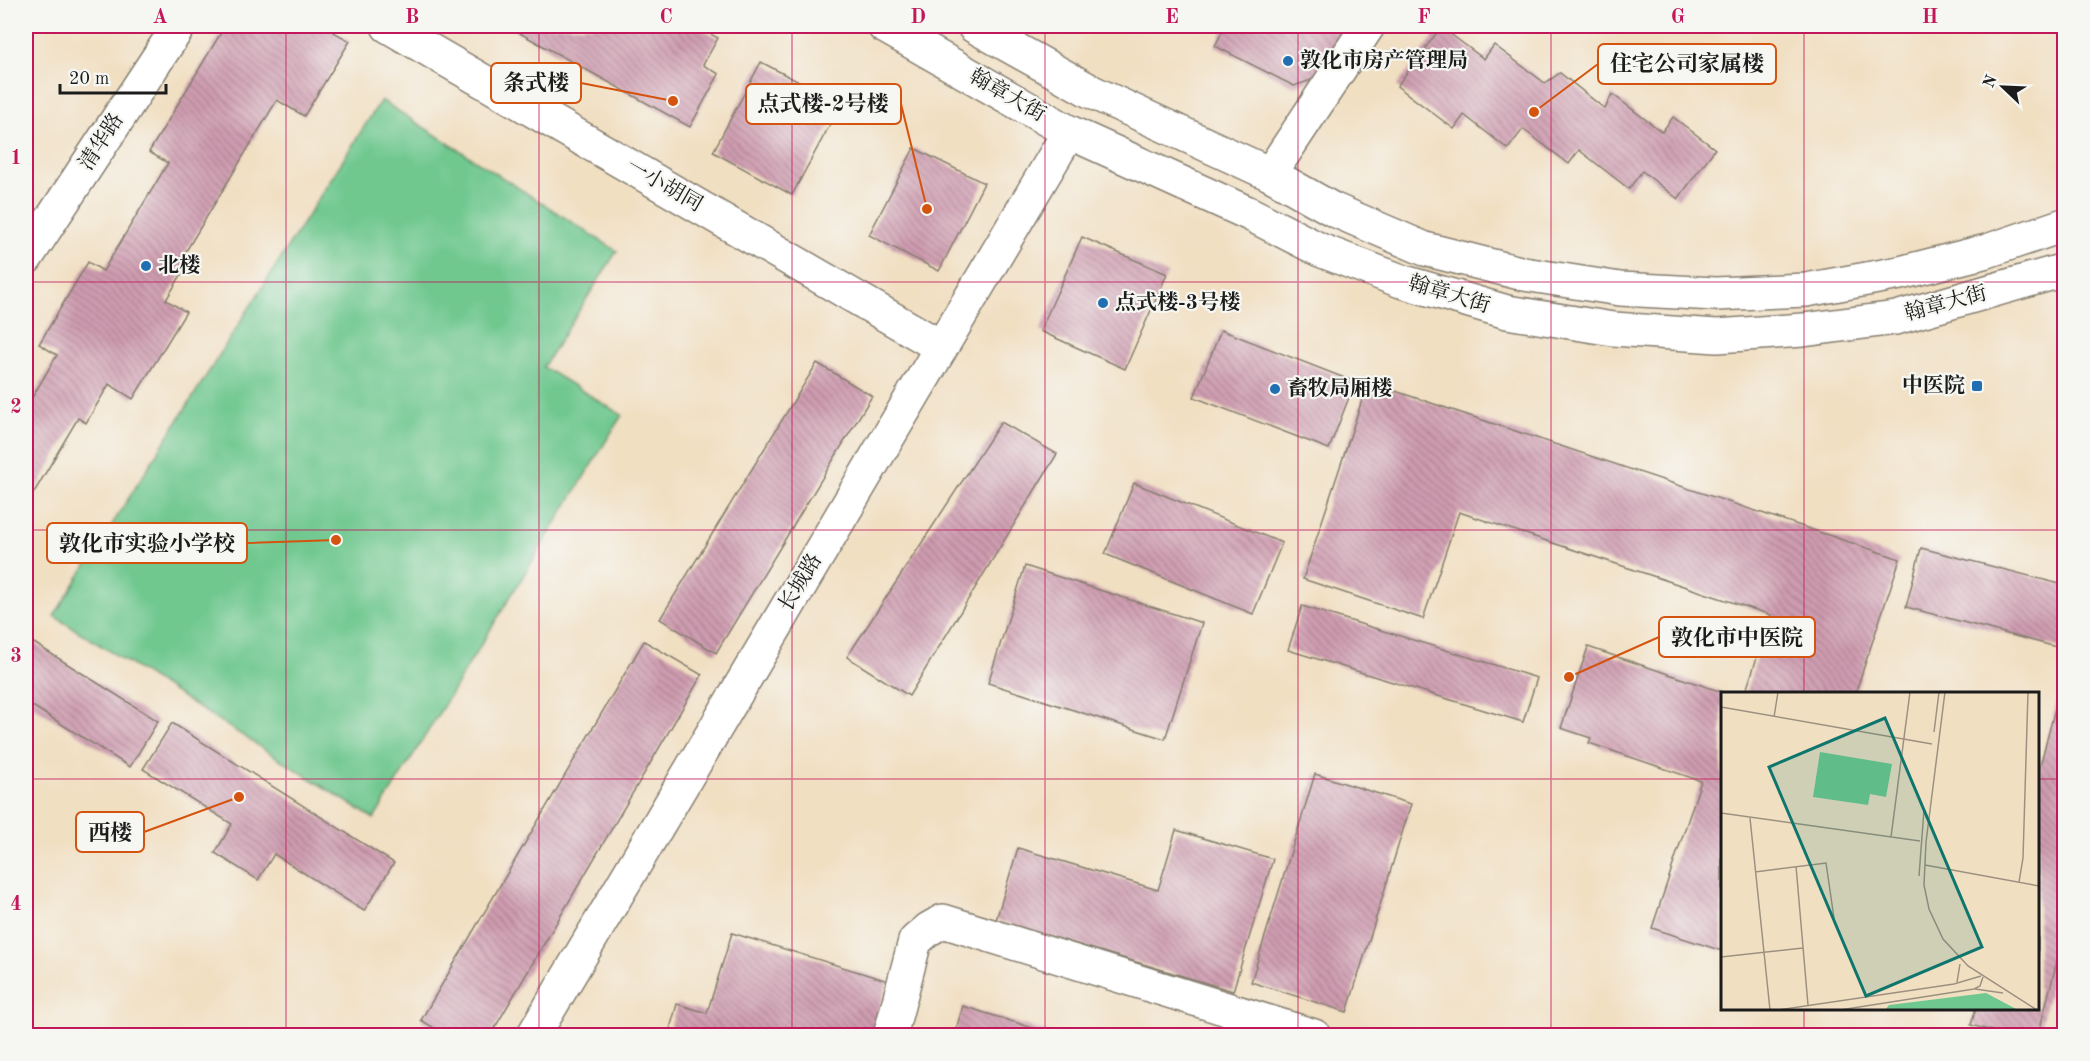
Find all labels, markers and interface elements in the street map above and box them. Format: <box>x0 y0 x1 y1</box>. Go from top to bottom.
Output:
text: A <box>152 8 168 28</box>
text: B <box>405 8 419 28</box>
text: C <box>659 8 673 28</box>
text: D <box>910 8 926 28</box>
text: E <box>1165 8 1179 28</box>
text: F <box>1417 8 1431 28</box>
text: G <box>1671 8 1685 28</box>
text: H <box>1922 8 1938 28</box>
callout: 住宅公司家属楼 <box>1598 44 1776 84</box>
place label: 敦化市房产管理局 <box>1300 48 1468 72</box>
text: 住宅公司家属楼 <box>1610 51 1764 76</box>
marker: 敦化市房产管理局 <box>1281 54 1295 68</box>
scale bar <box>60 57 166 95</box>
north arrow <box>1973 57 2033 117</box>
callout: 条式楼 <box>491 63 581 103</box>
street label: 翰章大街 <box>965 63 1050 126</box>
text: 20 m <box>69 70 109 88</box>
text: 条式楼 <box>503 71 569 95</box>
text: N <box>1981 72 2001 91</box>
callout: 点式楼-2号楼 <box>746 84 901 124</box>
text: 点式楼-2号楼 <box>758 92 888 116</box>
street label: 清华路 <box>74 109 128 174</box>
text: 1 <box>10 149 22 169</box>
street label: 一小胡同 <box>622 154 707 216</box>
place label: 北楼 <box>158 254 200 277</box>
marker: 北楼 <box>139 259 153 273</box>
street label: 翰章大街 <box>1406 270 1493 317</box>
street label: 翰章大街 <box>1902 280 1989 325</box>
place label: 点式楼-3号楼 <box>1115 290 1240 314</box>
marker: 点式楼-3号楼 <box>1096 296 1110 310</box>
place label: 中医院 <box>1902 374 1965 397</box>
place label: 畜牧局厢楼 <box>1287 376 1392 400</box>
marker: 中医院 <box>1970 379 1984 393</box>
marker: 畜牧局厢楼 <box>1268 382 1282 396</box>
text: 2 <box>10 398 22 418</box>
callout: 敦化市实验小学校 <box>47 523 247 563</box>
text: 敦化市实验小学校 <box>59 531 235 556</box>
street label: 长城路 <box>774 550 826 615</box>
callout: 敦化市中医院 <box>1659 617 1815 657</box>
text: 敦化市中医院 <box>1671 625 1803 650</box>
text: 3 <box>10 647 22 667</box>
inset map <box>1721 692 2039 1010</box>
callout: 西楼 <box>76 812 144 852</box>
text: 西楼 <box>88 821 132 845</box>
text: 4 <box>10 895 22 915</box>

